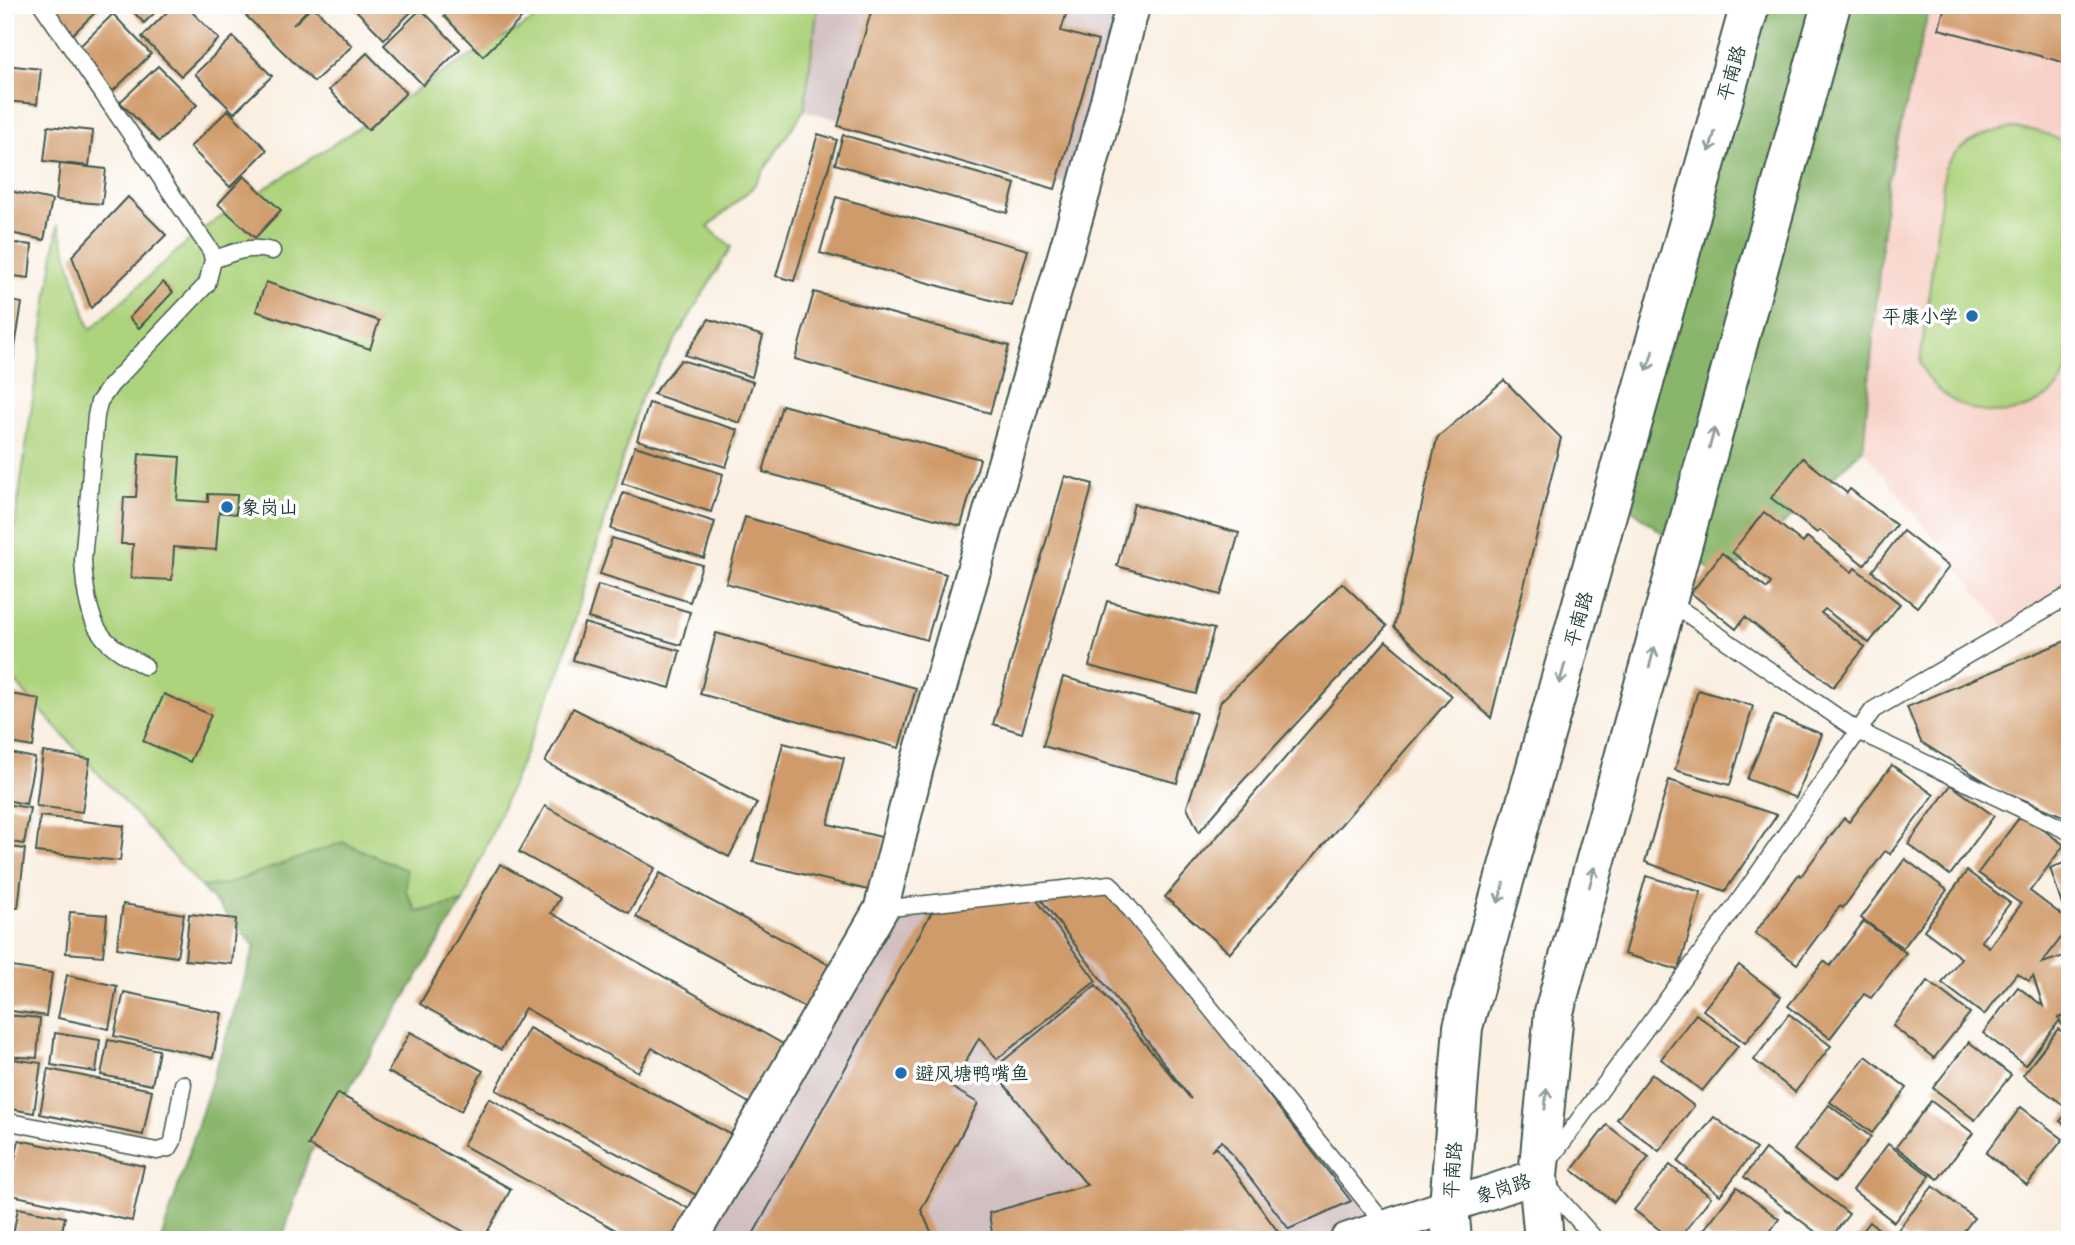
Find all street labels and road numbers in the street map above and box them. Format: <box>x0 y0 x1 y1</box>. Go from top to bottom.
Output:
street label: 平南路 <box>1712 42 1751 104</box>
street label: 平南路 <box>1559 588 1598 650</box>
street label: 平南路 <box>1438 1141 1467 1199</box>
street label: 象岗路 <box>1472 1168 1534 1209</box>

